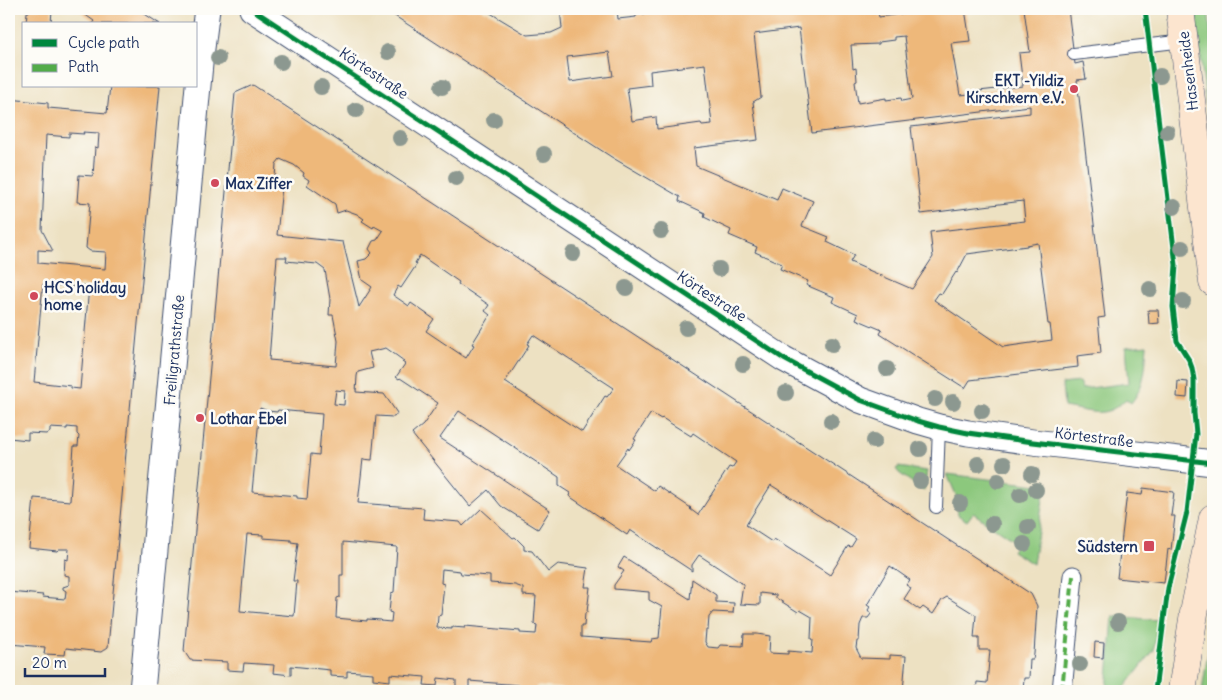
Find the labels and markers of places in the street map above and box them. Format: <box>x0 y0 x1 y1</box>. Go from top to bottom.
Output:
place label: EKT -Yildiz Kirschkern e.V. <box>966 71 1064 107</box>
marker: EKT -Yildiz Kirschkern e.V. <box>1068 83 1080 95</box>
place label: Max Ziffer <box>225 174 293 193</box>
marker: Max Ziffer <box>209 177 221 189</box>
place label: HCS holiday home <box>44 278 126 314</box>
marker: HCS holiday home <box>28 290 40 302</box>
place label: Lothar Ebel <box>210 409 287 428</box>
marker: Lothar Ebel <box>194 412 206 424</box>
place label: Südstern <box>1078 537 1138 556</box>
marker: Südstern <box>1142 539 1156 553</box>

